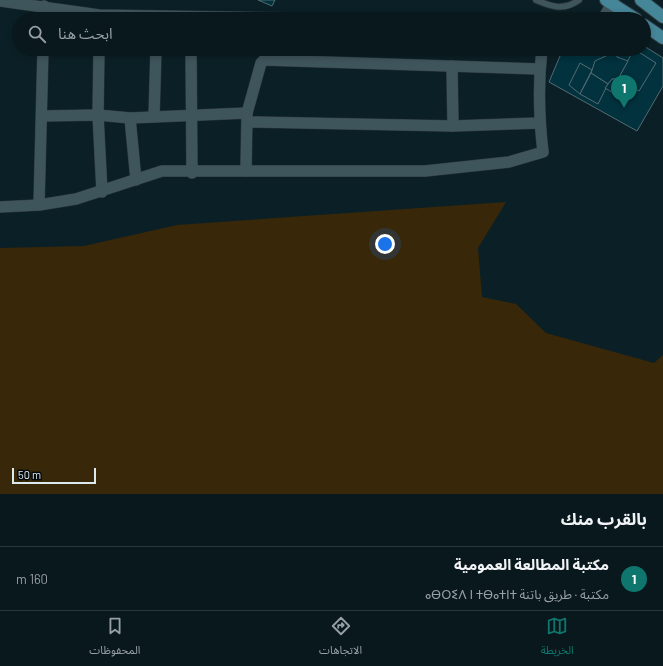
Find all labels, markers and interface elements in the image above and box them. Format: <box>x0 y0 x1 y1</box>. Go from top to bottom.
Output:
search box <box>12 12 651 56</box>
icon: search <box>26 23 48 45</box>
text: ابحث هنا <box>58 24 113 42</box>
pin: 1 <box>611 75 637 108</box>
your location <box>375 234 395 254</box>
scale bar <box>12 466 96 485</box>
text: 50 m <box>18 468 41 481</box>
text: بالقرب منك <box>561 508 647 528</box>
text: مكتبة المطالعة العمومية <box>454 555 609 573</box>
text: 160 m <box>16 571 48 587</box>
text: 1 <box>632 571 636 587</box>
text: مكتبة · طريق باتنة ⴰⴱⵔⵉⴷ ⵏ ⵜⴱⴰⵜⵏⵜ <box>425 586 609 602</box>
tab: المحفوظات <box>89 615 140 662</box>
tab: الاتجاهات <box>319 615 362 662</box>
tab: الخريطة <box>541 615 574 662</box>

